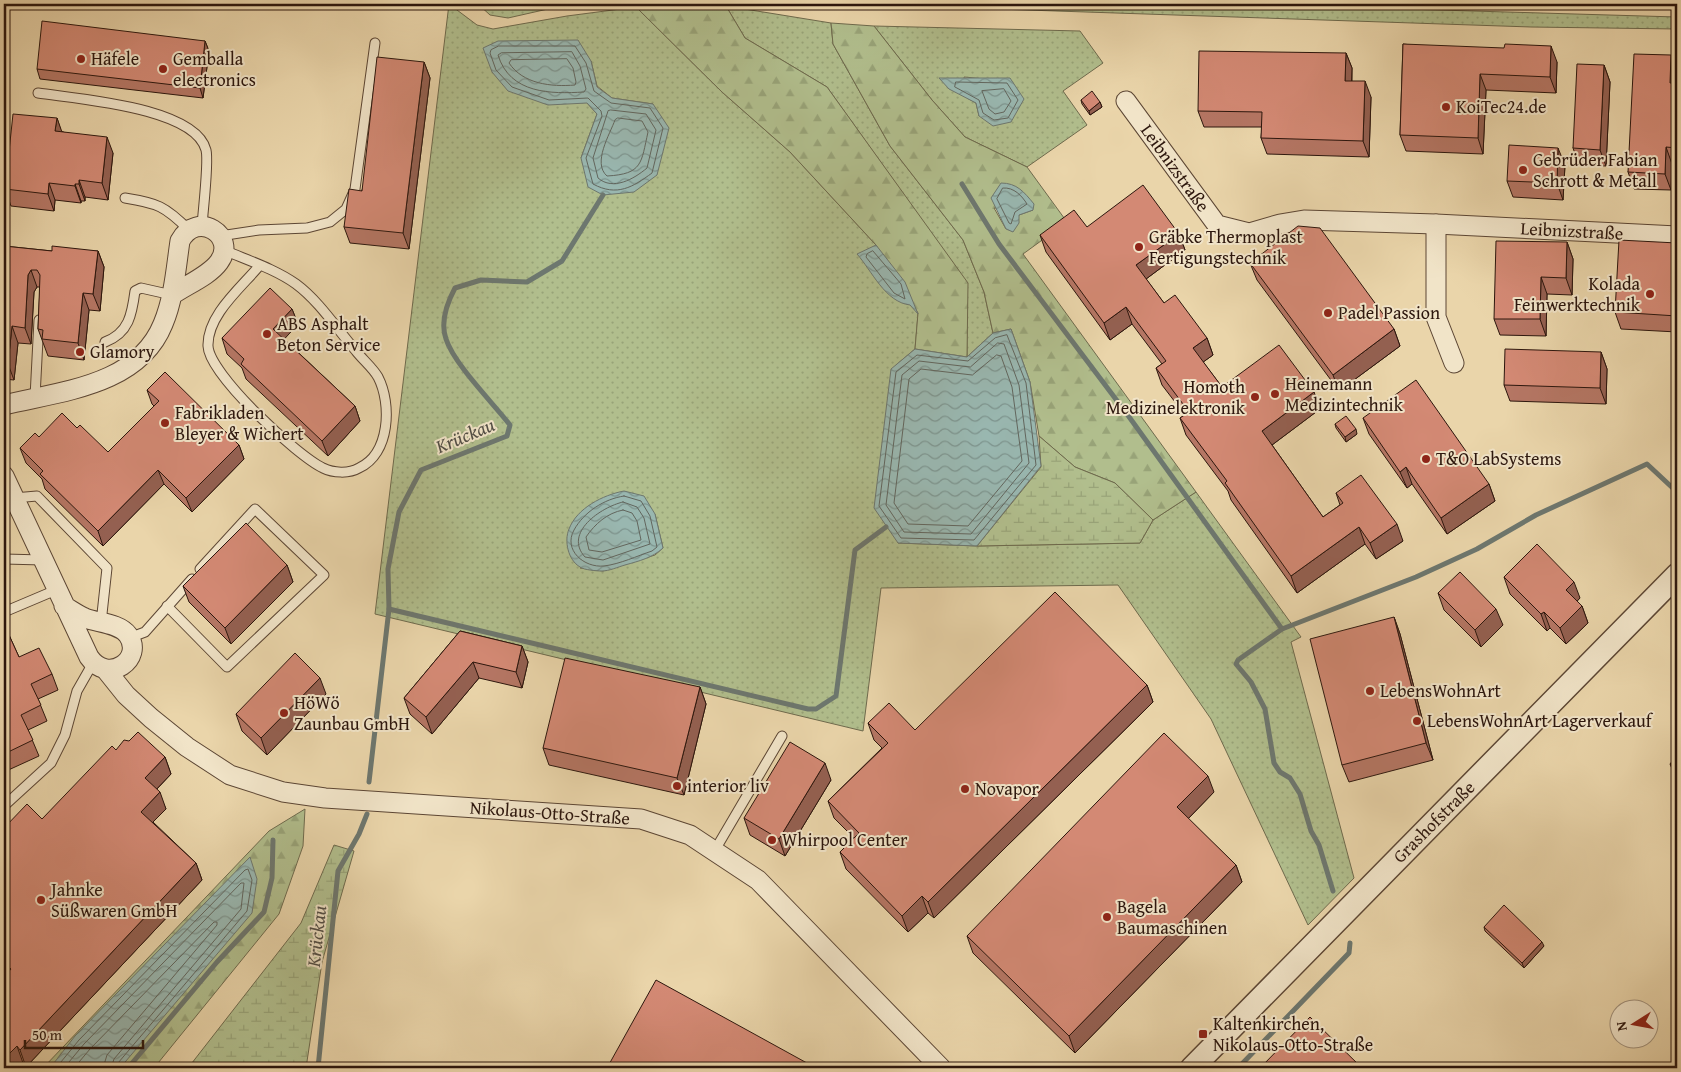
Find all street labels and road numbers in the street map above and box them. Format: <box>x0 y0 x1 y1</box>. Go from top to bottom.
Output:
street label: Leibnizstraße <box>1134 118 1217 217</box>
street label: Leibnizstraße <box>1520 214 1624 247</box>
street label: Grashofstraße <box>1386 774 1481 869</box>
street label: Nikolaus-Otto-Straße <box>469 793 631 832</box>

